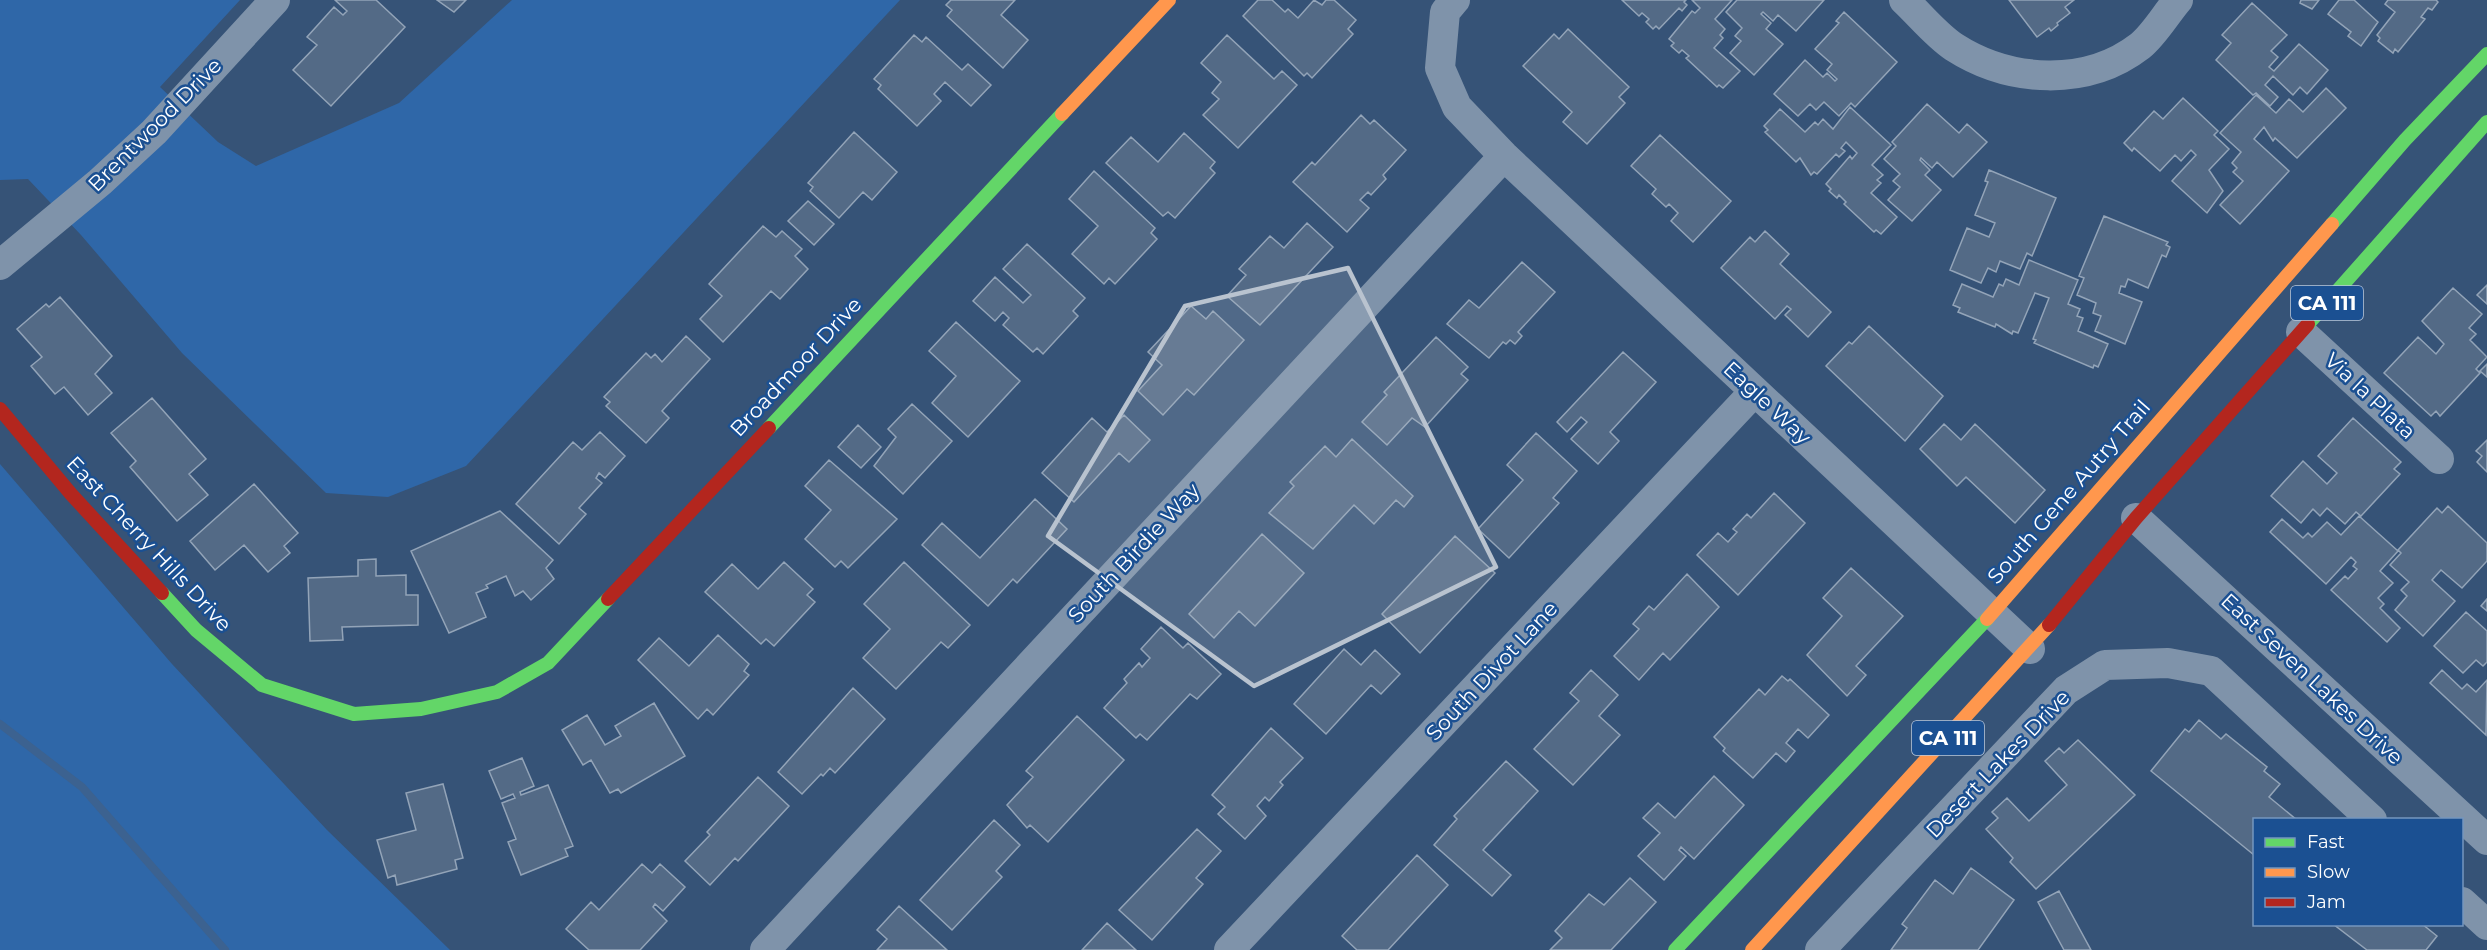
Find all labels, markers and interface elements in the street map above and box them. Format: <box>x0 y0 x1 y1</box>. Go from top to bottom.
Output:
street label: Brentwood Drive <box>83 53 227 197</box>
road number: CA 111 <box>2291 286 2363 320</box>
street label: Broadmoor Drive <box>725 292 867 441</box>
street label: Via la Plata <box>2320 347 2421 444</box>
street label: Eagle Way <box>1719 356 1817 450</box>
street label: South Gene Autry Trail <box>1982 395 2155 589</box>
street label: East Cherry Hills Drive <box>62 451 237 636</box>
street label: South Birdie Way <box>1063 477 1205 628</box>
street label: East Seven Lakes Drive <box>2216 588 2409 770</box>
street label: South Divot Lane <box>1421 596 1563 745</box>
street label: Desert Lakes Drive <box>1921 684 2075 843</box>
road number: CA 111 <box>1912 721 1984 755</box>
legend <box>2253 818 2463 926</box>
text: Fast <box>2307 831 2345 853</box>
text: Slow <box>2307 861 2350 883</box>
text: Jam <box>2306 891 2346 913</box>

